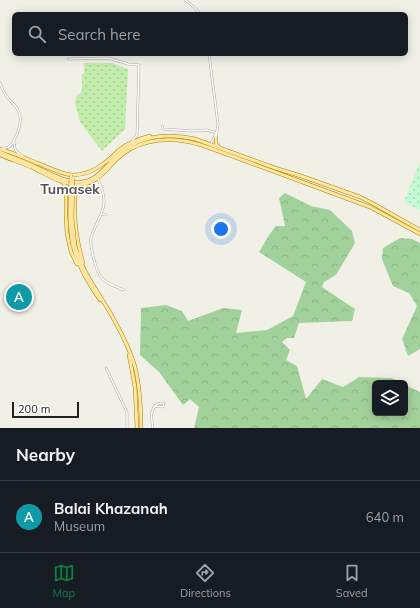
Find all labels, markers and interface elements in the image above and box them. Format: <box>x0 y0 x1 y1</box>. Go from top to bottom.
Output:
search box <box>12 12 408 56</box>
icon: search <box>26 23 48 45</box>
text: Search here <box>58 25 140 44</box>
district label: Tumasek <box>40 180 100 198</box>
your location <box>211 219 231 239</box>
pin: A <box>6 282 32 312</box>
map controls <box>372 380 408 416</box>
button: layers <box>372 380 408 416</box>
scale bar <box>12 400 79 419</box>
text: 200 m <box>18 402 50 416</box>
text: Nearby <box>16 444 75 465</box>
text: Balai Khazanah <box>54 499 168 518</box>
text: A <box>24 509 34 525</box>
text: 640 m <box>366 509 404 525</box>
text: Museum <box>54 518 105 534</box>
tab: Map <box>52 562 75 600</box>
tab: Directions <box>180 562 231 600</box>
tab: Saved <box>336 562 368 600</box>

